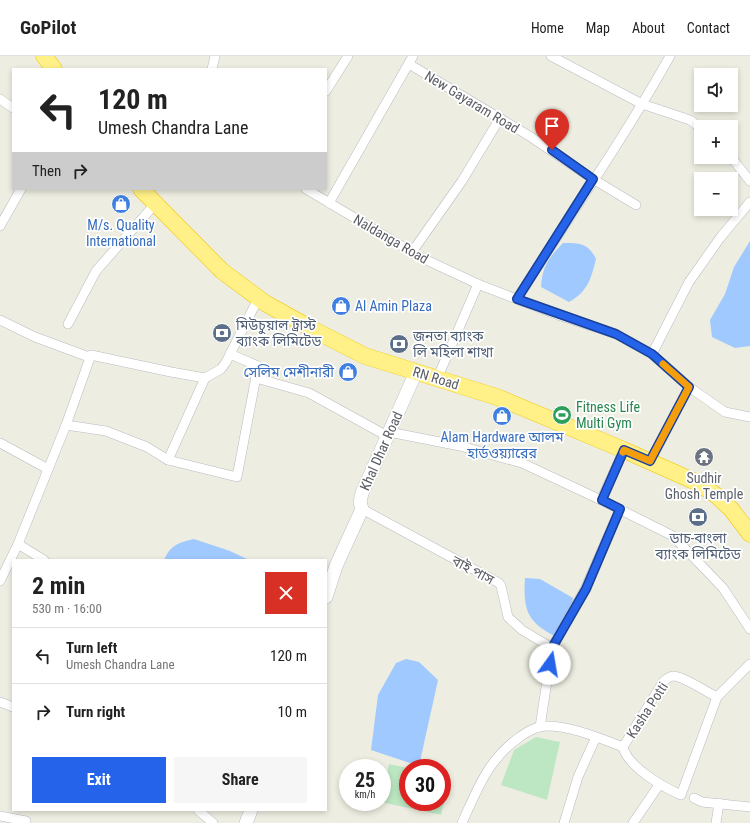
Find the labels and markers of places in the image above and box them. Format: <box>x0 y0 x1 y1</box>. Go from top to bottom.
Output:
pin <box>535 109 569 150</box>
shop icon: M/s. Quality International <box>110 193 132 215</box>
place label: M/s. Quality International <box>86 217 156 249</box>
shop icon: Al Amin Plaza <box>330 295 352 317</box>
place label: Al Amin Plaza <box>355 298 432 314</box>
place label: মিউচুয়াল ট্রাস্ট ব্যাংক লিমিটেড <box>235 317 322 349</box>
bank icon: মিউচুয়াল ট্রাস্ট ব্যাংক লিমিটেড <box>211 322 233 344</box>
place label: জনতা ব্যাংক লি মহিলা শাখা <box>412 328 494 360</box>
bank icon: জনতা ব্যাংক লি মহিলা শাখা <box>388 333 410 355</box>
shop icon: সেলিম মেশীনারী <box>337 361 359 383</box>
place label: সেলিম মেশীনারী <box>243 364 334 380</box>
place label: Fitness Life Multi Gym <box>576 399 641 431</box>
sports icon: Fitness Life Multi Gym <box>551 404 573 426</box>
shop icon: Alam Hardware আলম হার্ডওয়্যারের <box>491 405 513 427</box>
place label: Alam Hardware আলম হার্ডওয়্যারের <box>441 429 564 461</box>
temple icon: Sudhir Ghosh Temple <box>693 446 715 468</box>
place label: Sudhir Ghosh Temple <box>665 470 744 502</box>
bank icon: ডাচ-বাংলা ব্যাংক লিমিটেড <box>687 506 709 528</box>
place label: ডাচ-বাংলা ব্যাংক লিমিটেড <box>654 530 742 562</box>

